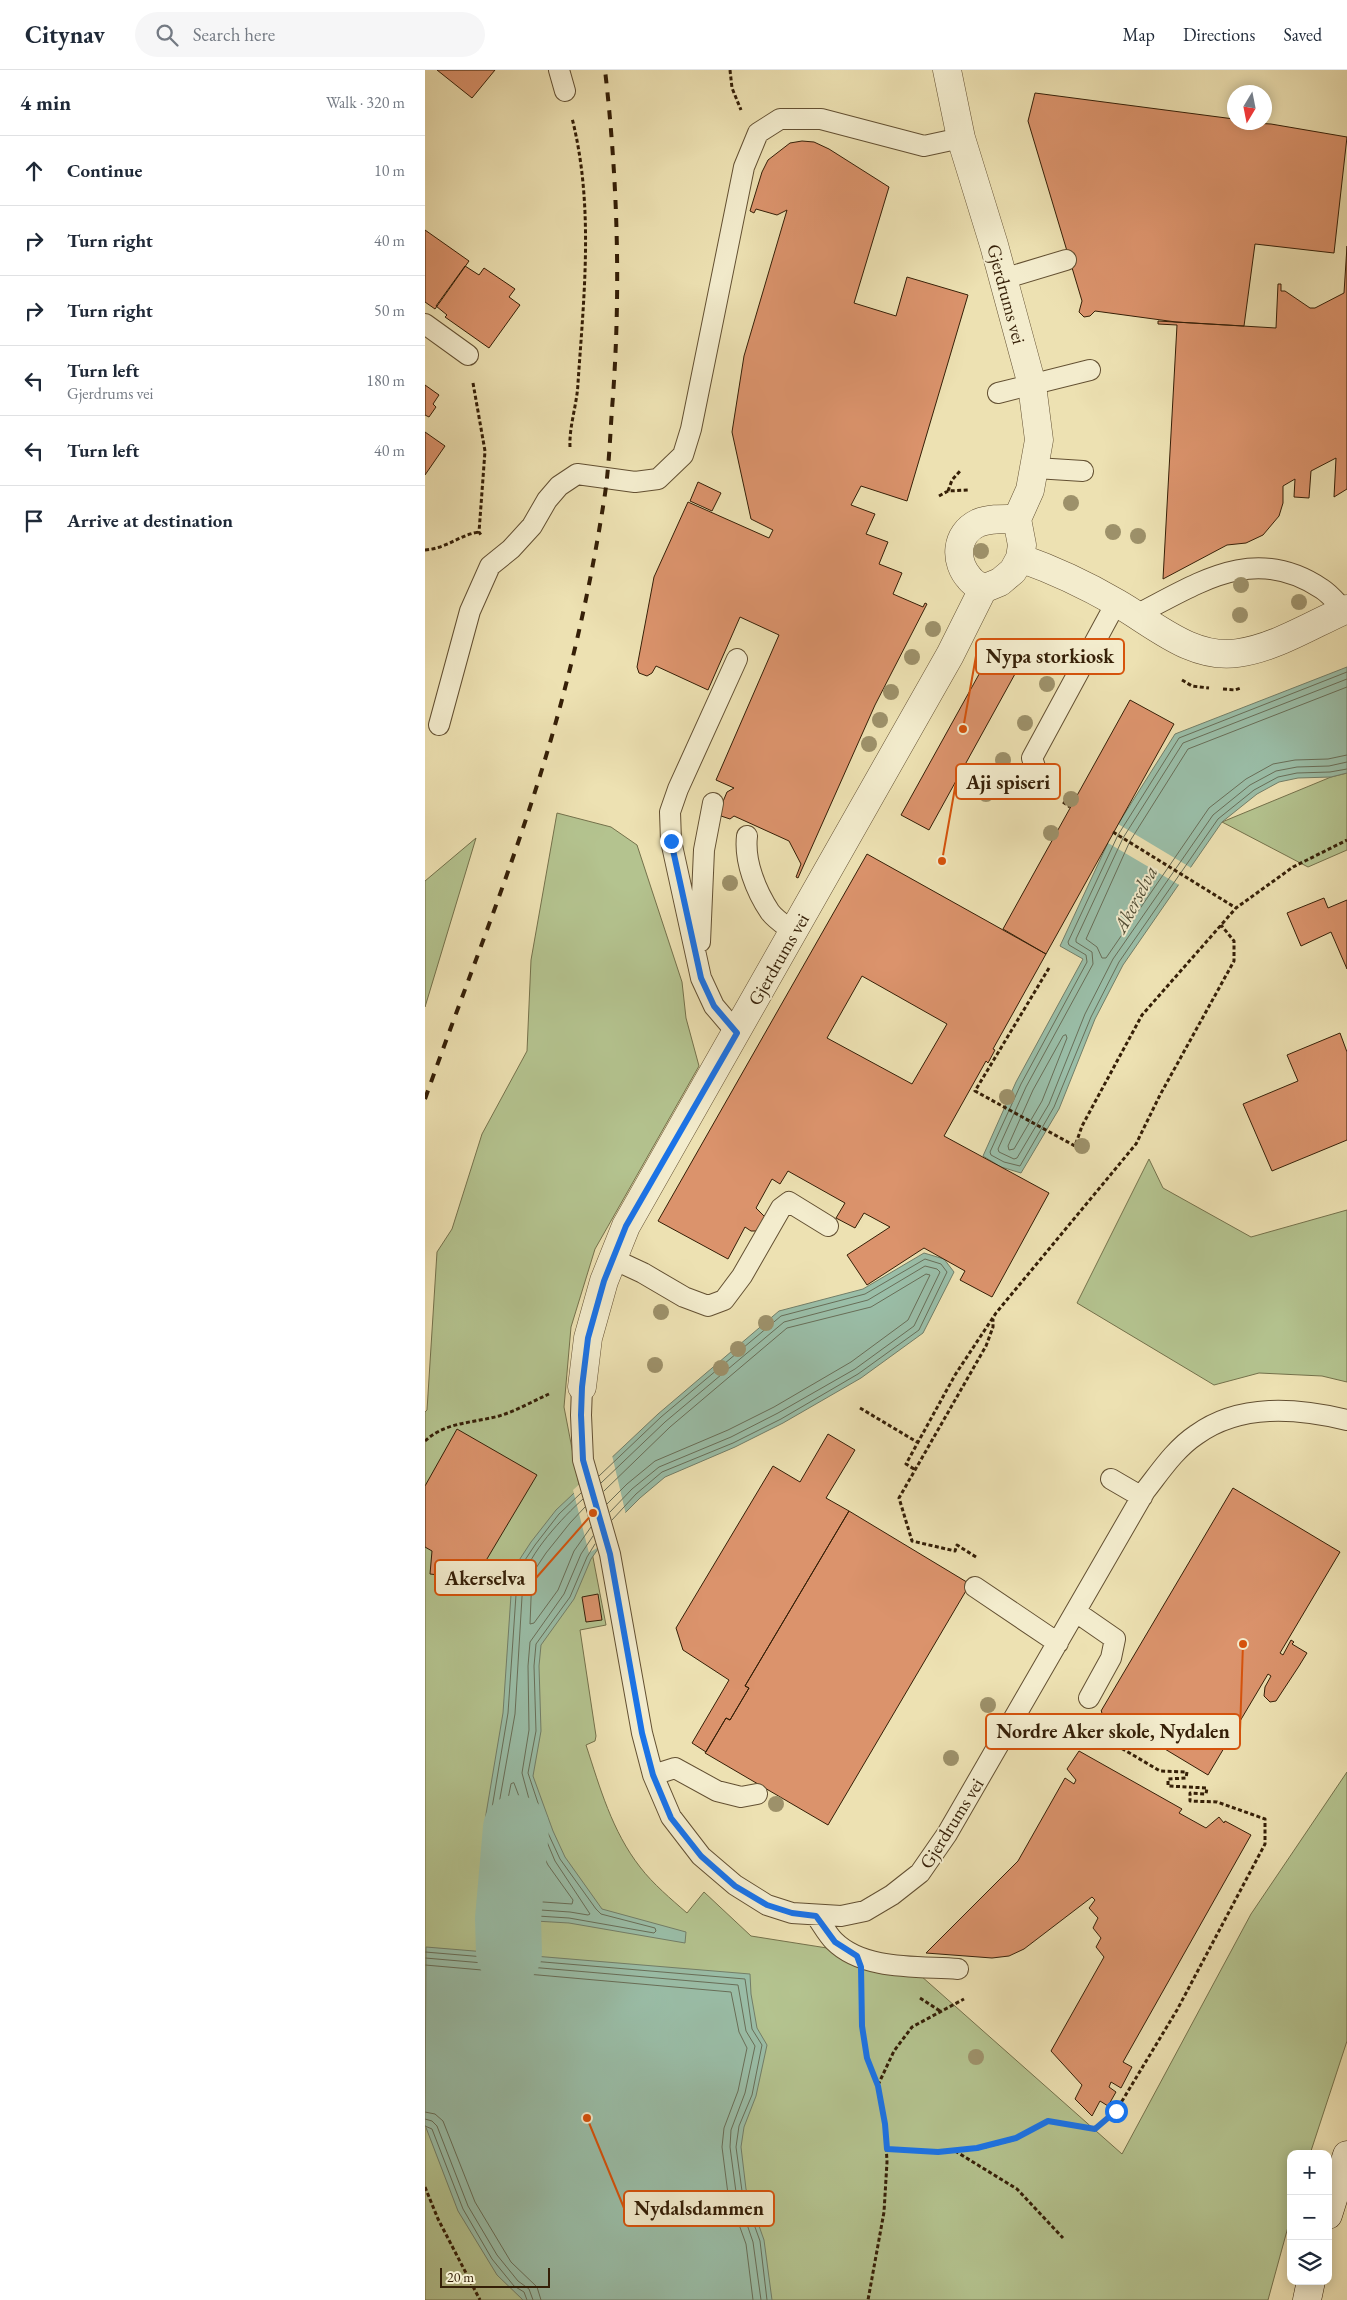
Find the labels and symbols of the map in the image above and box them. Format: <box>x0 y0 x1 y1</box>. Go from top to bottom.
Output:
north arrow <box>1227 85 1272 130</box>
street label: Gjerdrums vei <box>981 241 1032 347</box>
callout: Nypa storkiosk <box>976 639 1124 674</box>
text: Nypa storkiosk <box>986 643 1115 669</box>
callout: Aji spiseri <box>956 764 1060 799</box>
text: Aji spiseri <box>965 769 1050 795</box>
route end <box>660 830 683 853</box>
water label: Akerselva <box>1106 861 1163 939</box>
street label: Gjerdrums vei <box>742 908 815 1010</box>
callout: Akerselva <box>435 1560 536 1595</box>
text: Akerselva <box>444 1565 525 1591</box>
callout: Nordre Aker skole, Nydalen <box>986 1714 1240 1749</box>
text: Nordre Aker skole, Nydalen <box>996 1718 1230 1744</box>
street label: Gjerdrums vei <box>914 1773 989 1873</box>
route start <box>1105 2100 1128 2123</box>
callout: Nydalsdammen <box>624 2191 774 2226</box>
text: Nydalsdammen <box>634 2195 764 2221</box>
scale bar <box>440 2265 550 2288</box>

